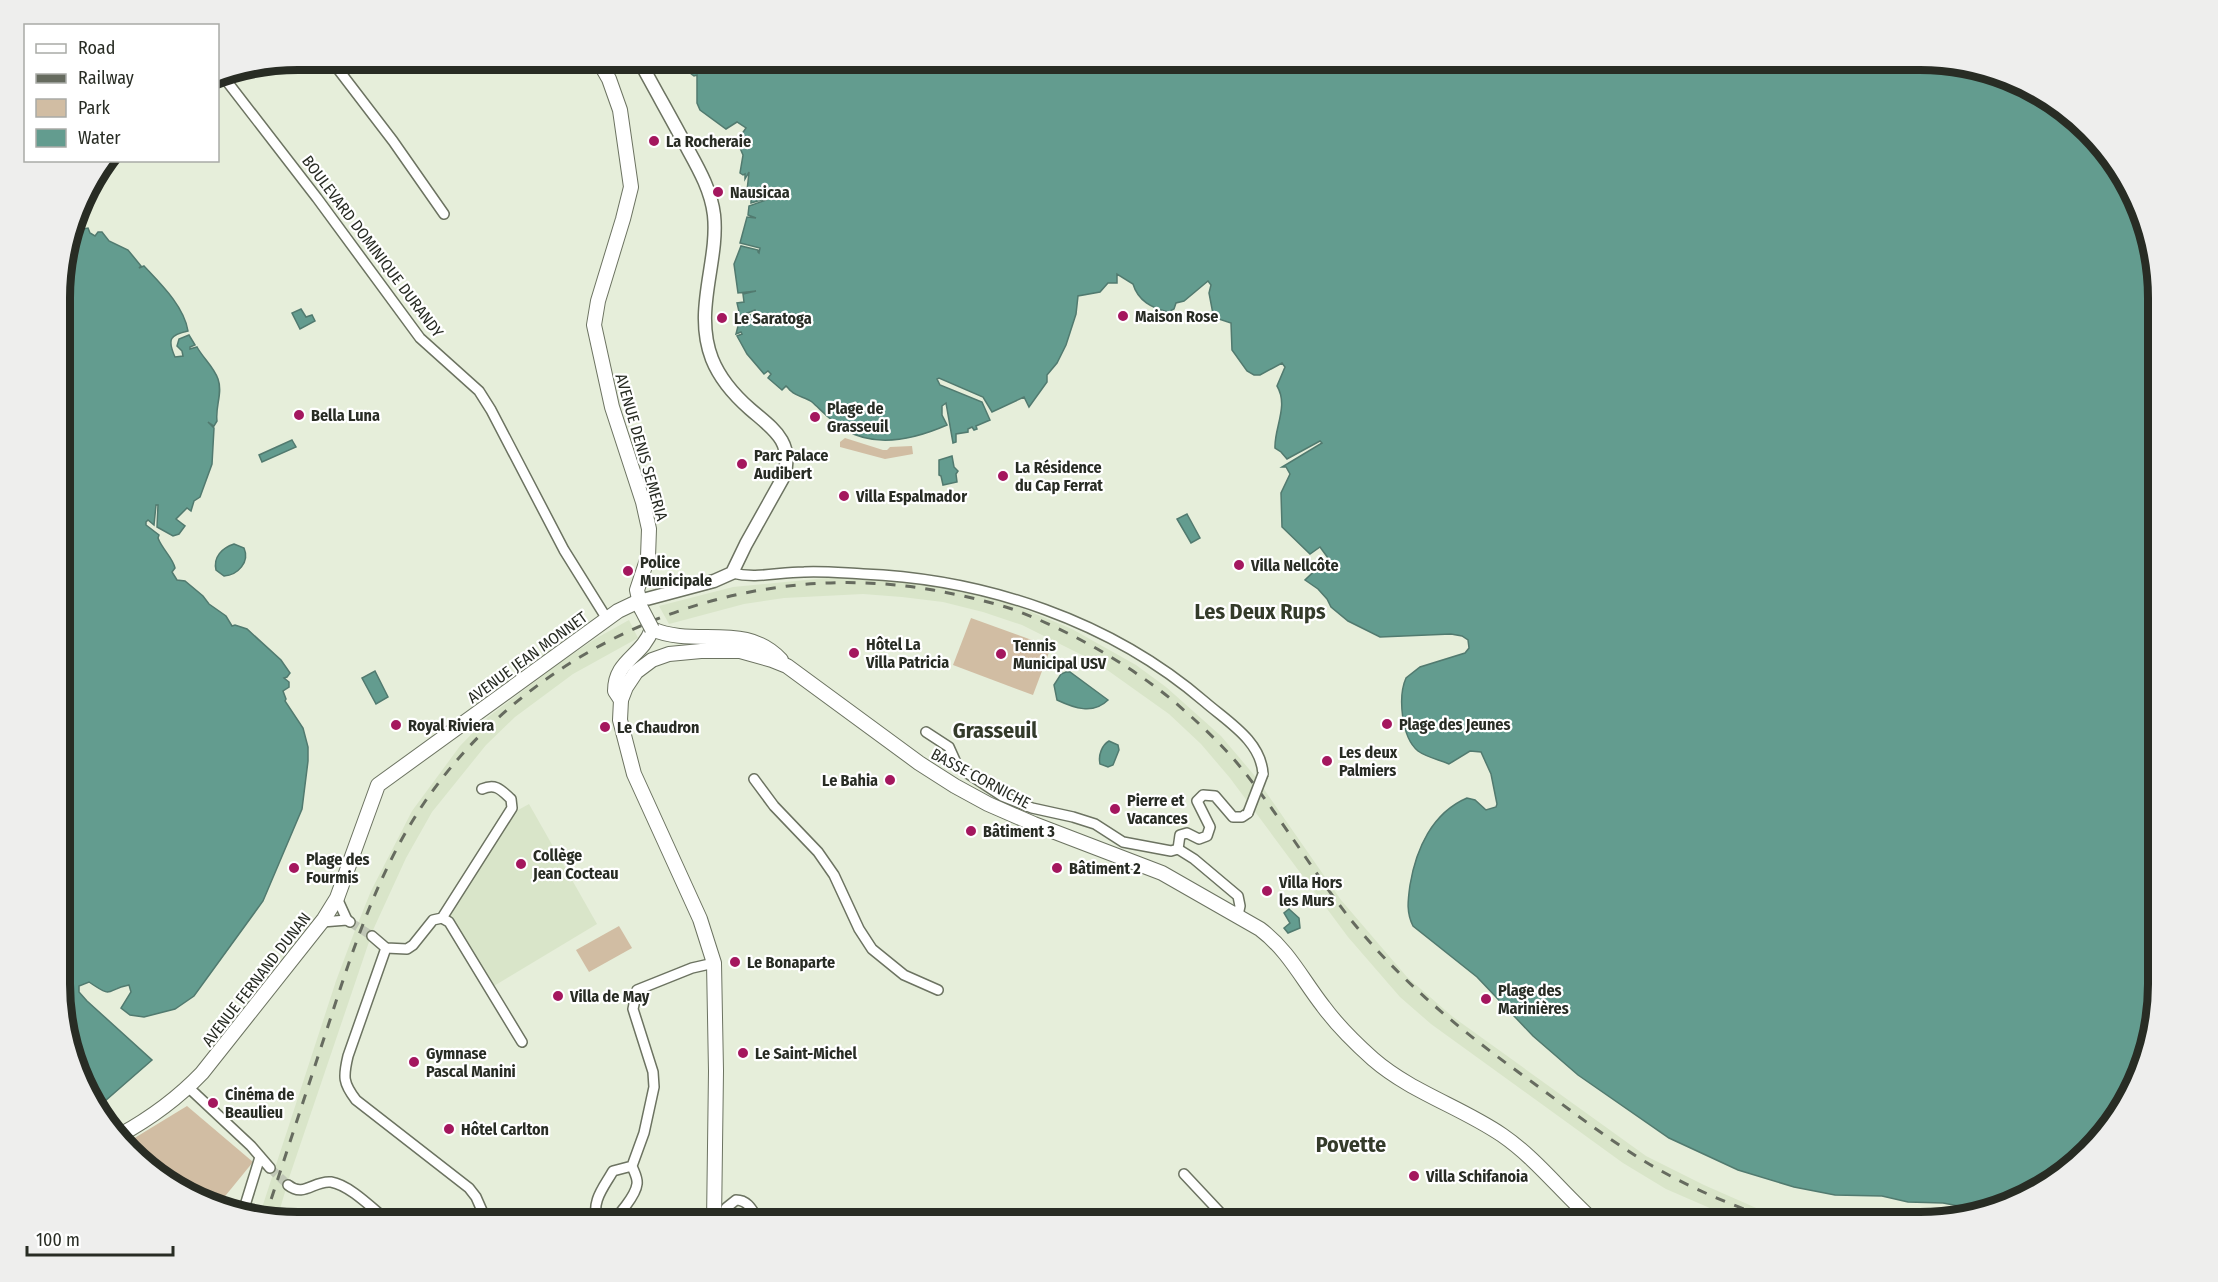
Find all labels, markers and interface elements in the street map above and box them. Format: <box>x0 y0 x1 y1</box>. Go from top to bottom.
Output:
legend <box>24 24 219 162</box>
text: Road <box>78 37 115 59</box>
text: Railway <box>78 67 134 89</box>
text: Park <box>78 97 111 119</box>
text: Water <box>78 127 121 149</box>
place label: La Rocheraie <box>666 132 751 151</box>
marker: La Rocheraie <box>647 134 661 148</box>
street label: BOULEVARD DOMINIQUE DURANDY <box>298 152 447 341</box>
place label: Nausicaa <box>730 183 790 202</box>
marker: Nausicaa <box>711 185 725 199</box>
place label: Maison Rose <box>1135 307 1218 326</box>
place label: Le Saratoga <box>734 309 812 328</box>
marker: Maison Rose <box>1116 309 1130 323</box>
marker: Le Saratoga <box>715 311 729 325</box>
street label: AVENUE DENIS SEMERIA <box>611 371 672 524</box>
place label: Plage de Grasseuil <box>827 399 889 436</box>
place label: Bella Luna <box>311 406 380 425</box>
marker: Bella Luna <box>292 408 306 422</box>
marker: Plage de Grasseuil <box>808 410 822 424</box>
place label: Parc Palace Audibert <box>753 446 828 483</box>
marker: Parc Palace Audibert <box>735 457 749 471</box>
place label: La Résidence du Cap Ferrat <box>1015 458 1103 495</box>
marker: La Résidence du Cap Ferrat <box>996 469 1010 483</box>
place label: Villa Espalmador <box>855 487 967 506</box>
marker: Villa Espalmador <box>837 489 851 503</box>
place label: Police Municipale <box>640 553 712 590</box>
place label: Villa Nellcôte <box>1250 556 1339 575</box>
marker: Villa Nellcôte <box>1232 558 1246 572</box>
marker: Police Municipale <box>621 564 635 578</box>
district label: Les Deux Rups <box>1194 598 1326 625</box>
street label: AVENUE JEAN MONNET <box>464 607 591 707</box>
place label: Hôtel La Villa Patricia <box>865 635 949 672</box>
place label: Tennis Municipal USV <box>1013 636 1107 673</box>
marker: Hôtel La Villa Patricia <box>847 646 861 660</box>
marker: Tennis Municipal USV <box>994 647 1008 661</box>
place label: Plage des Jeunes <box>1399 715 1510 734</box>
place label: Royal Riviera <box>408 716 494 735</box>
district label: Grasseuil <box>953 717 1038 744</box>
marker: Plage des Jeunes <box>1380 717 1394 731</box>
marker: Royal Riviera <box>389 718 403 732</box>
place label: Le Chaudron <box>617 718 699 737</box>
marker: Le Chaudron <box>598 720 612 734</box>
place label: Les deux Palmiers <box>1339 743 1398 780</box>
street label: BASSE CORNICHE <box>928 744 1034 813</box>
marker: Les deux Palmiers <box>1320 754 1334 768</box>
place label: Le Bahia <box>822 771 878 790</box>
marker: Le Bahia <box>883 773 897 787</box>
place label: Pierre et Vacances <box>1126 791 1188 828</box>
marker: Pierre et Vacances <box>1108 802 1122 816</box>
place label: Bâtiment 3 <box>983 822 1055 841</box>
marker: Bâtiment 3 <box>964 824 978 838</box>
place label: Collège Jean Cocteau <box>532 846 618 883</box>
place label: Plage des Fourmis <box>306 850 370 887</box>
marker: Collège Jean Cocteau <box>514 857 528 871</box>
place label: Bâtiment 2 <box>1069 859 1141 878</box>
marker: Plage des Fourmis <box>287 861 301 875</box>
marker: Bâtiment 2 <box>1050 861 1064 875</box>
place label: Villa Hors les Murs <box>1278 873 1342 910</box>
marker: Villa Hors les Murs <box>1260 884 1274 898</box>
street label: AVENUE FERNAND DUNAN <box>198 908 315 1050</box>
place label: Le Bonaparte <box>747 953 835 972</box>
marker: Le Bonaparte <box>728 955 742 969</box>
place label: Plage des Marinières <box>1498 981 1569 1018</box>
place label: Villa de May <box>569 987 650 1006</box>
marker: Villa de May <box>551 989 565 1003</box>
marker: Plage des Marinières <box>1479 992 1493 1006</box>
place label: Gymnase Pascal Manini <box>426 1044 516 1081</box>
place label: Le Saint-Michel <box>755 1044 857 1063</box>
marker: Le Saint-Michel <box>736 1046 750 1060</box>
marker: Gymnase Pascal Manini <box>407 1055 421 1069</box>
place label: Cinéma de Beaulieu <box>225 1085 294 1122</box>
marker: Cinéma de Beaulieu <box>206 1096 220 1110</box>
place label: Hôtel Carlton <box>461 1120 549 1139</box>
marker: Hôtel Carlton <box>442 1122 456 1136</box>
district label: Povette <box>1316 1131 1386 1158</box>
place label: Villa Schifanoia <box>1425 1167 1528 1186</box>
marker: Villa Schifanoia <box>1407 1169 1421 1183</box>
scale bar <box>27 1219 172 1257</box>
text: 100 m <box>36 1229 80 1251</box>

